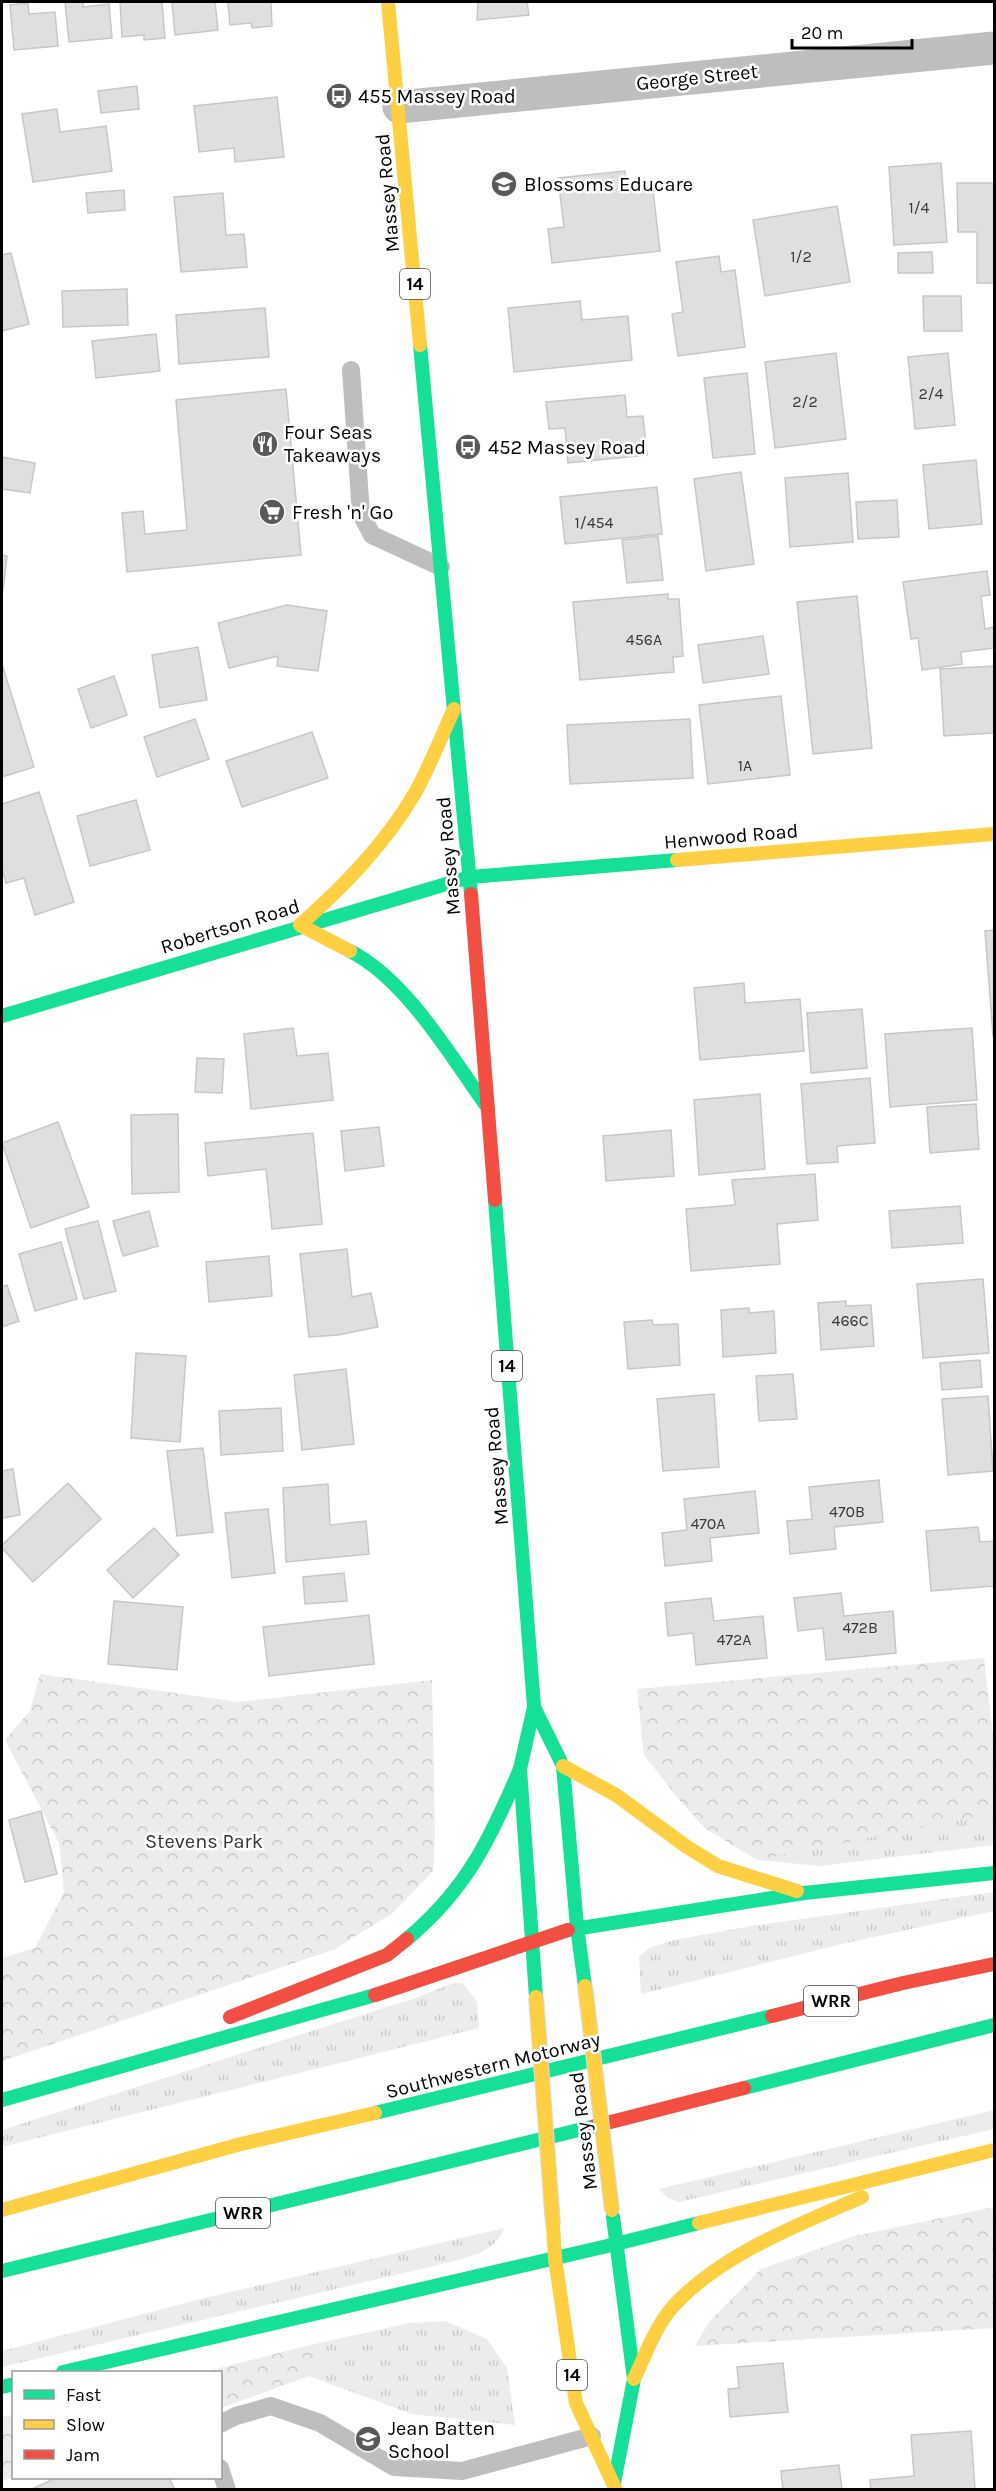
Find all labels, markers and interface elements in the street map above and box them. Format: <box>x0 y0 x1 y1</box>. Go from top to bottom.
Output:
scale bar <box>792 12 912 50</box>
text: 20 m <box>801 22 843 44</box>
street label: George Street <box>635 60 759 95</box>
bus stop icon: 455 Massey Road <box>324 81 354 111</box>
place label: 455 Massey Road <box>358 85 516 108</box>
street label: Massey Road <box>371 133 404 253</box>
school or university icon: Blossoms Educare <box>489 169 519 199</box>
place label: Blossoms Educare <box>524 173 693 196</box>
house number: 1/4 <box>908 198 930 217</box>
house number: 1/2 <box>790 247 812 266</box>
road number: 14 <box>400 269 430 299</box>
house number: 2/4 <box>918 384 944 403</box>
house number: 2/2 <box>792 392 818 411</box>
place label: Four Seas Takeaways <box>284 421 381 467</box>
restaurant icon: Four Seas Takeaways <box>250 429 280 459</box>
bus stop icon: 452 Massey Road <box>453 432 483 462</box>
place label: 452 Massey Road <box>488 436 646 459</box>
supermarket icon: Fresh 'n' Go <box>257 497 287 527</box>
place label: Fresh 'n' Go <box>292 501 393 524</box>
house number: 1/454 <box>574 513 614 532</box>
house number: 456A <box>626 630 662 649</box>
house number: 1A <box>738 756 752 775</box>
street label: Massey Road <box>432 796 465 916</box>
street label: Henwood Road <box>663 819 799 854</box>
street label: Robertson Road <box>158 894 303 959</box>
house number: 466C <box>831 1311 869 1330</box>
road number: 14 <box>492 1351 522 1381</box>
street label: Massey Road <box>480 1406 513 1526</box>
house number: 470B <box>829 1502 865 1521</box>
house number: 470A <box>690 1514 726 1533</box>
house number: 472B <box>842 1618 878 1637</box>
house number: 472A <box>717 1630 751 1649</box>
park label: Stevens Park <box>145 1830 263 1853</box>
road number: WRR <box>804 1986 858 2016</box>
street label: Southwestern Motorway <box>384 2028 603 2103</box>
street label: Massey Road <box>565 2070 602 2192</box>
road number: WRR <box>216 2198 270 2228</box>
road number: 14 <box>557 2360 587 2390</box>
legend <box>12 2371 222 2479</box>
text: Fast <box>66 2384 101 2406</box>
text: Slow <box>66 2414 105 2436</box>
place label: Jean Batten School <box>388 2417 495 2463</box>
school or university icon: Jean Batten School <box>353 2424 383 2454</box>
text: Jam <box>66 2444 100 2466</box>

